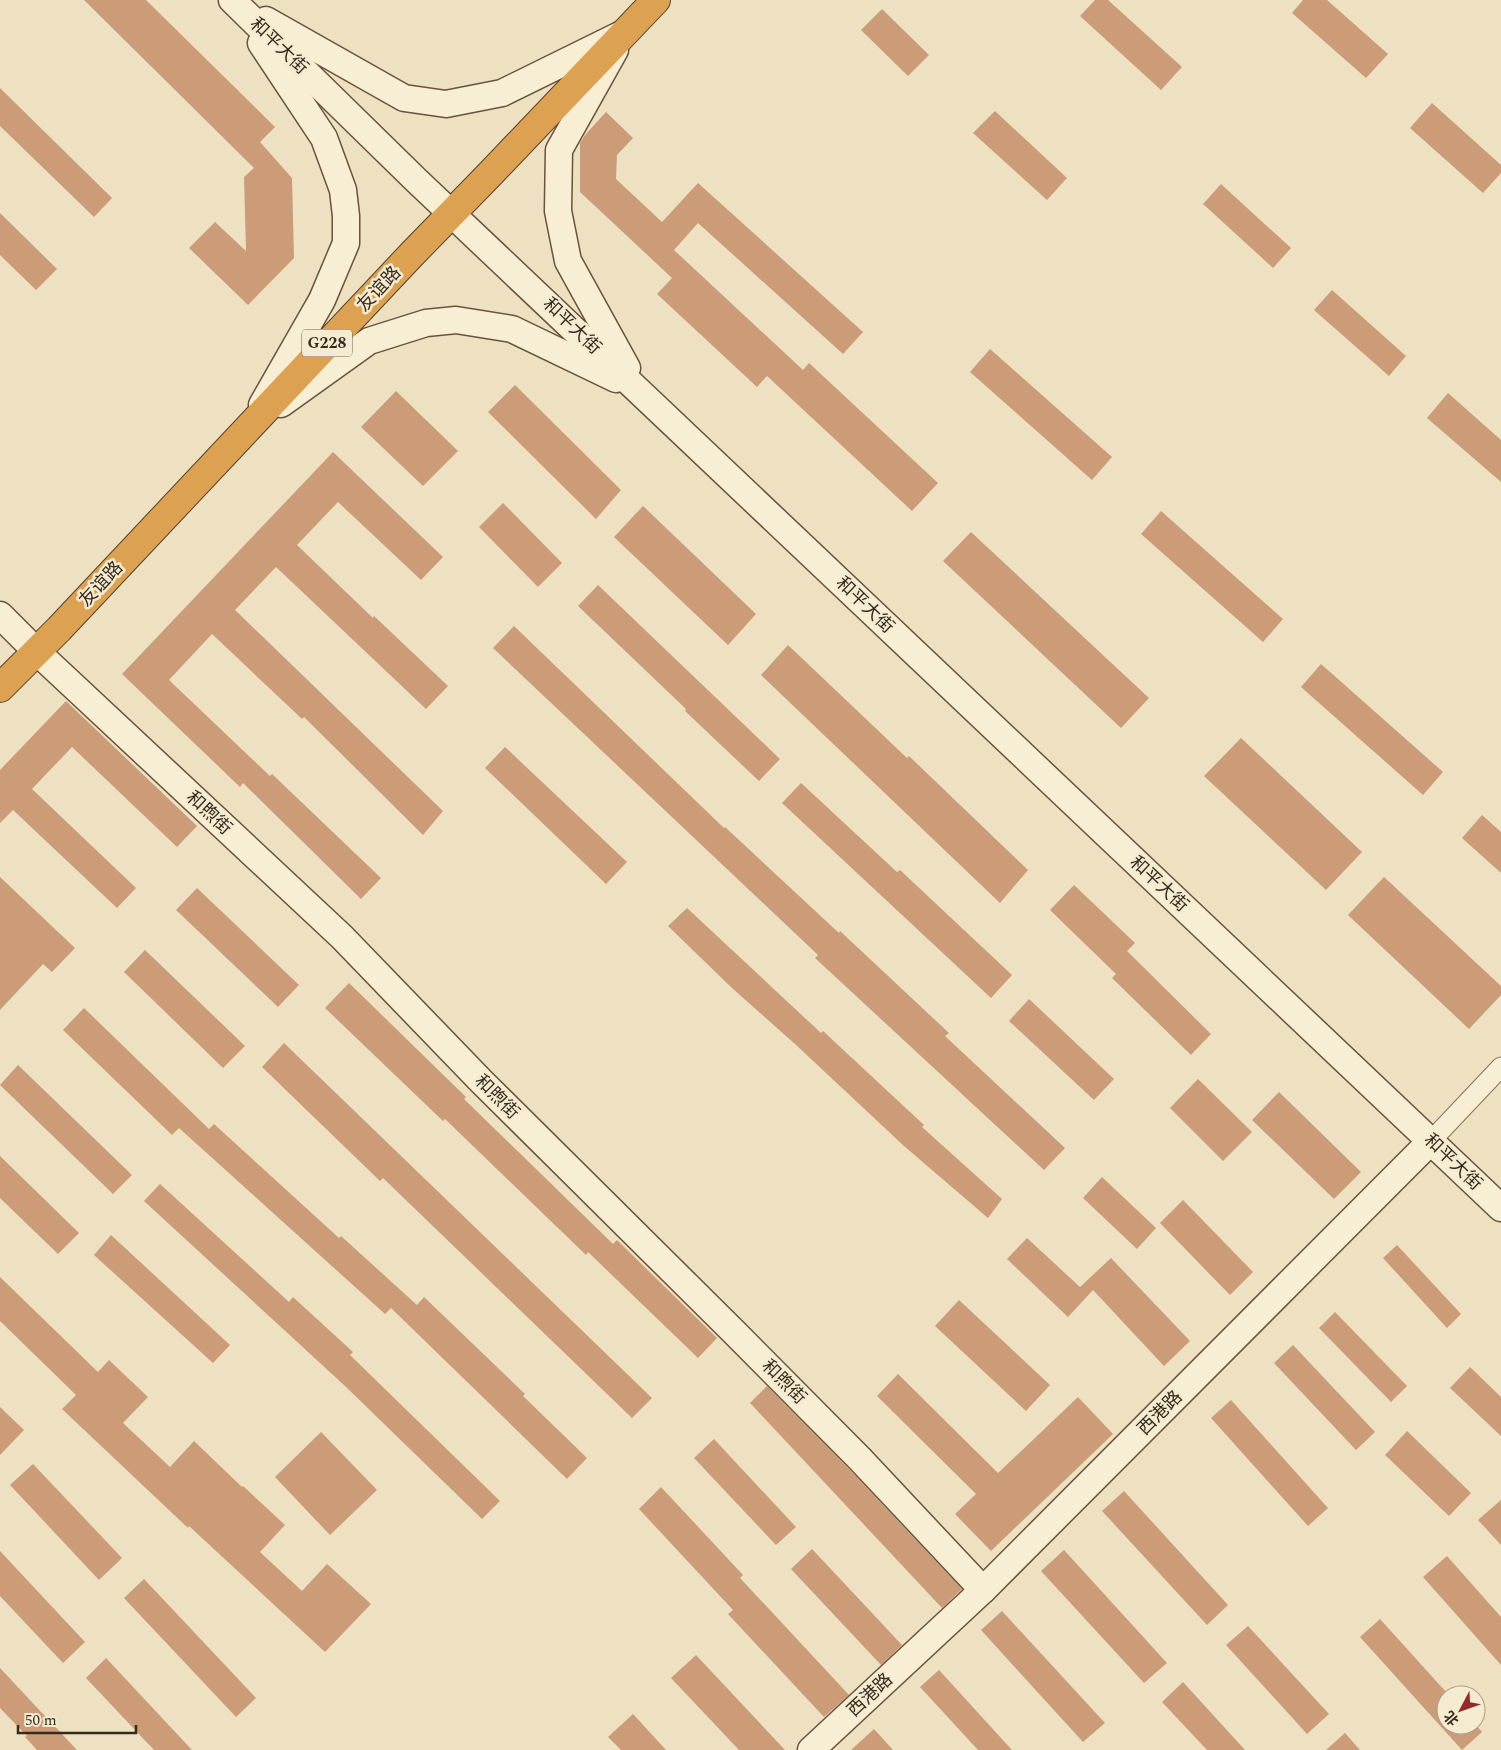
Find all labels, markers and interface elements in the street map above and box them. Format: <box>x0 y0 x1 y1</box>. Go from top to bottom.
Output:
street label: 和平大街 <box>244 11 314 81</box>
street label: 友谊路 <box>351 260 407 318</box>
street label: 和平大街 <box>537 291 607 361</box>
road number: G228 <box>302 329 352 356</box>
street label: 友谊路 <box>73 555 129 613</box>
street label: 和平大街 <box>830 570 900 640</box>
street label: 和煦街 <box>180 785 238 841</box>
street label: 和平大街 <box>1123 850 1195 918</box>
street label: 和煦街 <box>468 1068 526 1126</box>
street label: 和平大街 <box>1418 1127 1488 1197</box>
street label: 和煦街 <box>755 1353 813 1411</box>
street label: 西港路 <box>1131 1384 1189 1442</box>
street label: 西港路 <box>841 1667 899 1723</box>
north arrow <box>1436 1685 1486 1735</box>
scale bar <box>18 1702 135 1734</box>
text: 北 <box>1439 1706 1464 1730</box>
text: 50 m <box>25 1709 57 1732</box>

